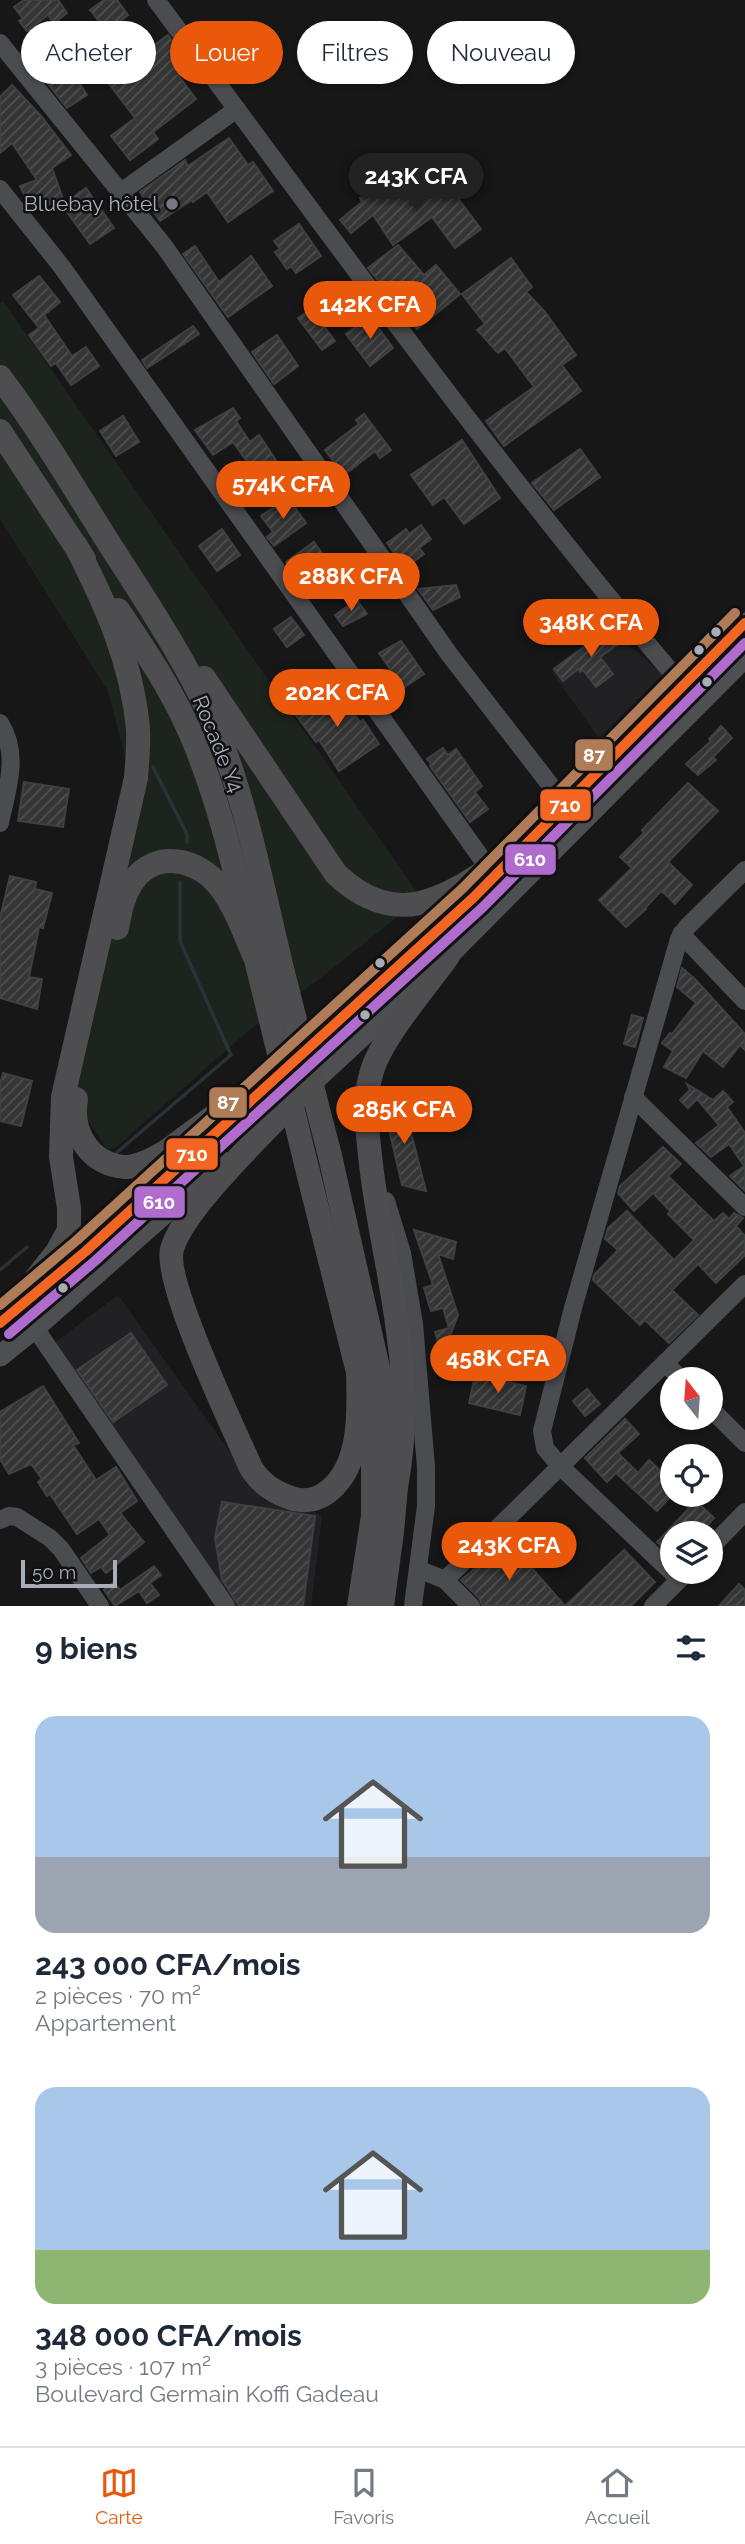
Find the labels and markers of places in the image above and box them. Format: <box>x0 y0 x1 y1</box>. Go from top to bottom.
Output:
pin: 243K CFA <box>344 154 488 213</box>
place label: Bluebay hôtel <box>24 191 158 216</box>
marker: Bluebay hôtel <box>164 196 180 212</box>
pin: 142K CFA <box>298 282 442 341</box>
pin: 574K CFA <box>211 462 355 521</box>
pin: 288K CFA <box>279 554 423 613</box>
pin: 348K CFA <box>519 600 663 659</box>
unlabelled marker <box>709 625 723 639</box>
unlabelled marker <box>692 643 706 657</box>
pin: 202K CFA <box>265 670 409 729</box>
unlabelled marker <box>700 675 714 689</box>
unlabelled marker <box>373 956 387 970</box>
unlabelled marker <box>358 1008 372 1022</box>
pin: 285K CFA <box>332 1086 476 1146</box>
unlabelled marker <box>56 1281 70 1295</box>
pin: 458K CFA <box>426 1336 570 1395</box>
pin: 243K CFA <box>437 1522 581 1582</box>

